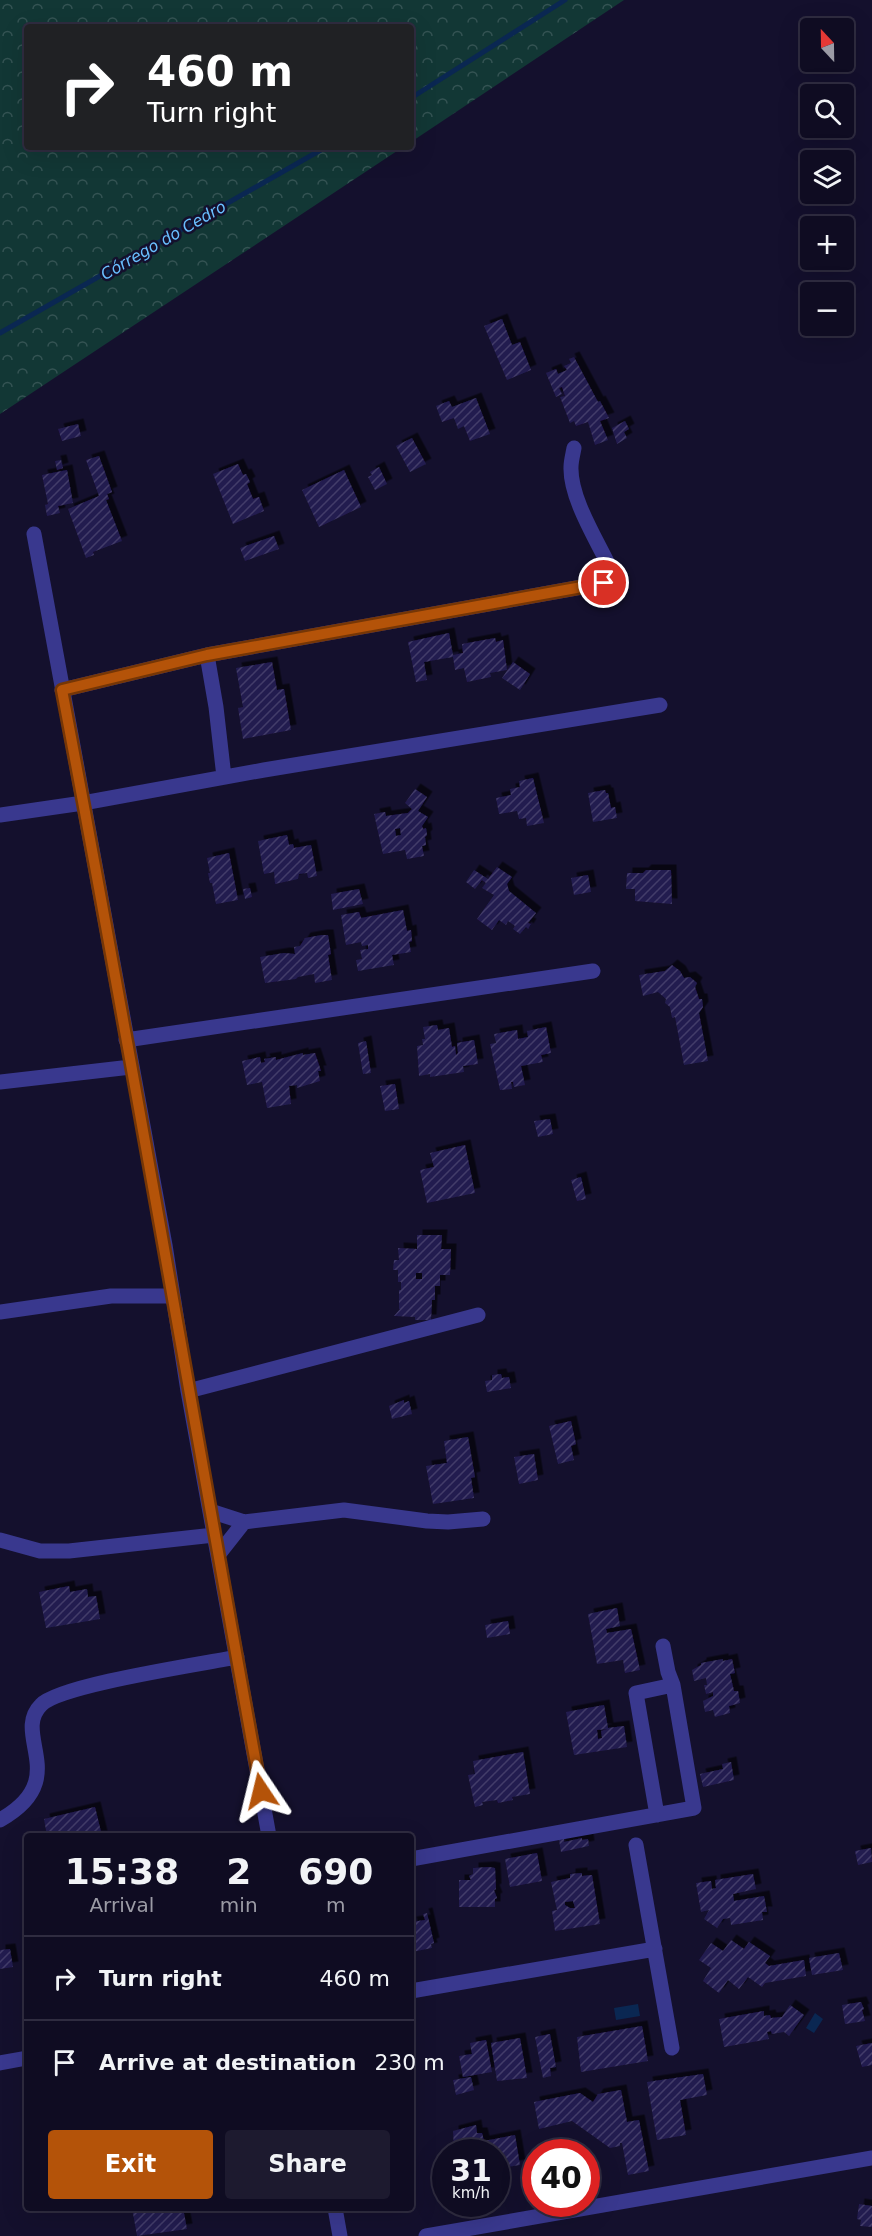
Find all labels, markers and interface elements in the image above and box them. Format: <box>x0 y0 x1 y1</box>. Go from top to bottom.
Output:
north arrow <box>800 18 854 72</box>
map controls <box>800 18 854 336</box>
text: 460 m <box>147 47 293 96</box>
icon: right <box>48 48 126 126</box>
button: search <box>800 84 854 138</box>
text: Turn right <box>147 97 276 128</box>
button: layers <box>800 150 854 204</box>
water label: Córrego do Cedro <box>97 197 229 284</box>
button: + <box>800 216 854 270</box>
button: − <box>800 282 854 336</box>
pin <box>578 557 629 608</box>
icon: arrive <box>587 566 620 599</box>
position arrow <box>229 1759 293 1823</box>
text: 15:38 <box>65 1851 179 1892</box>
text: 2 <box>226 1851 251 1892</box>
text: 690 <box>298 1851 373 1892</box>
text: Arrival <box>89 1893 154 1917</box>
text: min <box>220 1893 258 1917</box>
text: m <box>326 1893 346 1917</box>
icon: right <box>48 1962 81 1995</box>
text: Turn right <box>99 1966 222 1991</box>
text: 460 m <box>320 1966 390 1991</box>
icon: arrive <box>48 2046 81 2079</box>
text: Arrive at destination <box>99 2050 356 2075</box>
text: 230 m <box>374 2050 445 2075</box>
button: Exit <box>48 2130 213 2199</box>
button: Share <box>225 2130 390 2199</box>
speed limit sign: 40 <box>522 2139 600 2217</box>
text: 31 <box>450 2153 492 2188</box>
text: km/h <box>452 2184 490 2202</box>

